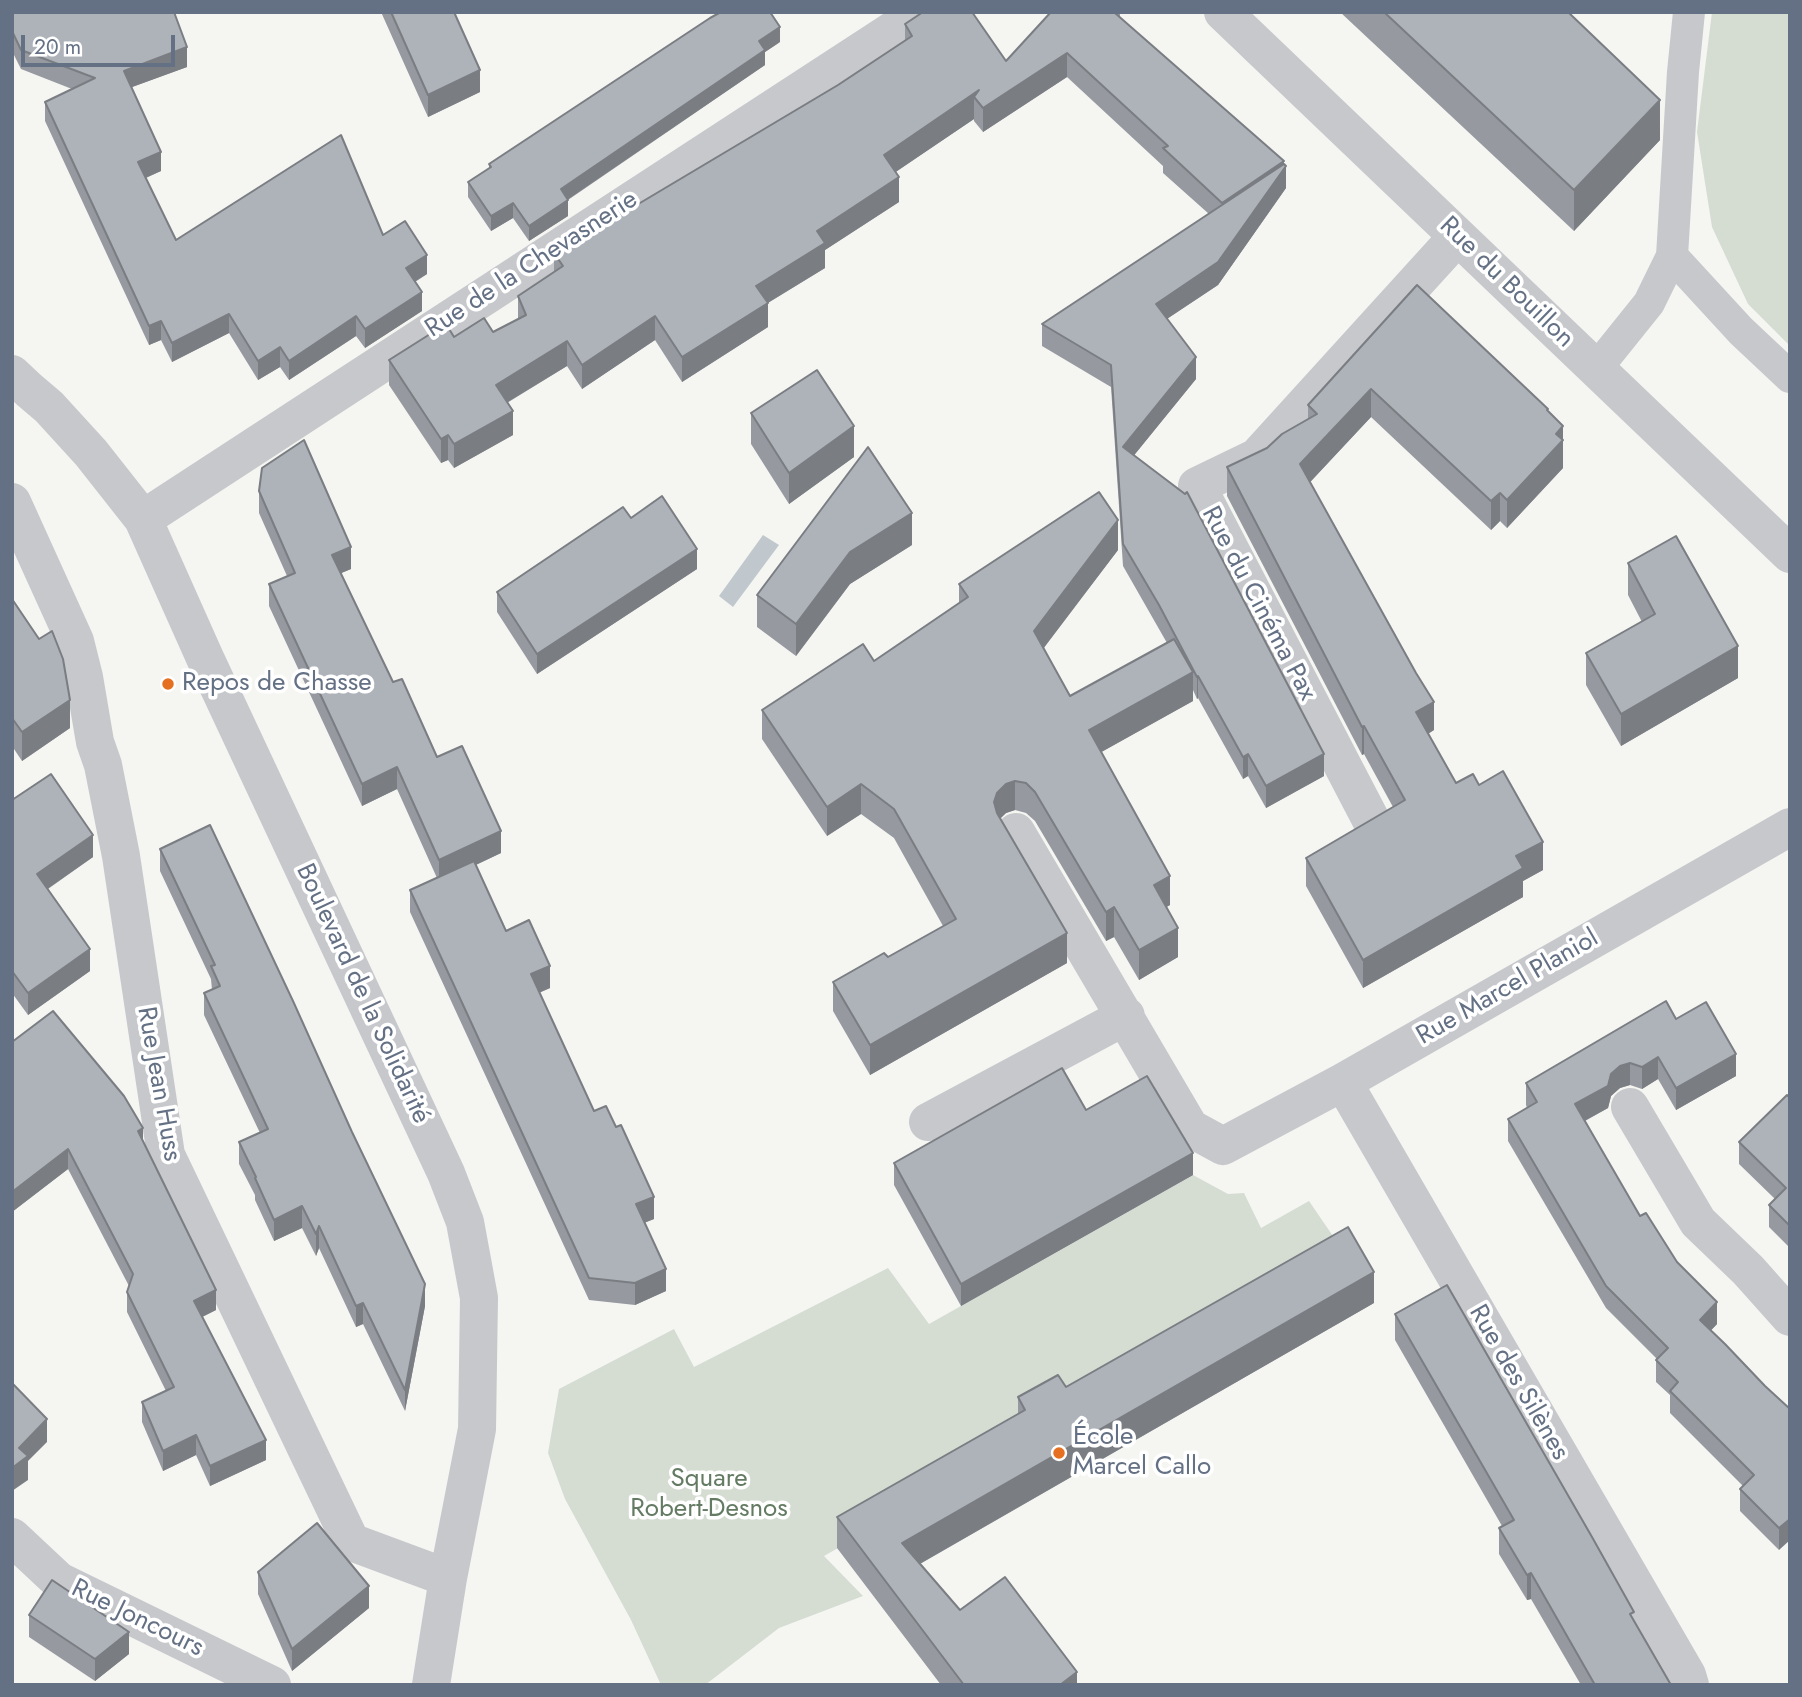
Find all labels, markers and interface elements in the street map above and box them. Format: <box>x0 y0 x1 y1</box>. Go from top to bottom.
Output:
scale bar <box>24 21 178 65</box>
text: 20 m <box>34 32 81 62</box>
street label: Rue de la Chevasnerie <box>420 185 644 345</box>
street label: Rue du Bouillon <box>1432 211 1580 355</box>
street label: Rue du Cinéma Pax <box>1194 502 1322 706</box>
place label: Repos de Chasse <box>182 668 372 700</box>
marker: Repos de Chasse <box>160 676 176 692</box>
street label: Boulevard de la Solidarité <box>288 859 436 1129</box>
street label: Rue Marcel Planiol <box>1412 923 1604 1053</box>
street label: Rue Jean Huss <box>129 1004 187 1164</box>
street label: Rue des Silènes <box>1461 1300 1575 1466</box>
place label: École Marcel Callo <box>1073 1422 1211 1484</box>
marker: École Marcel Callo <box>1051 1445 1067 1461</box>
park label: Square Robert-Desnos <box>630 1464 788 1526</box>
street label: Rue Joncours <box>66 1574 208 1664</box>

